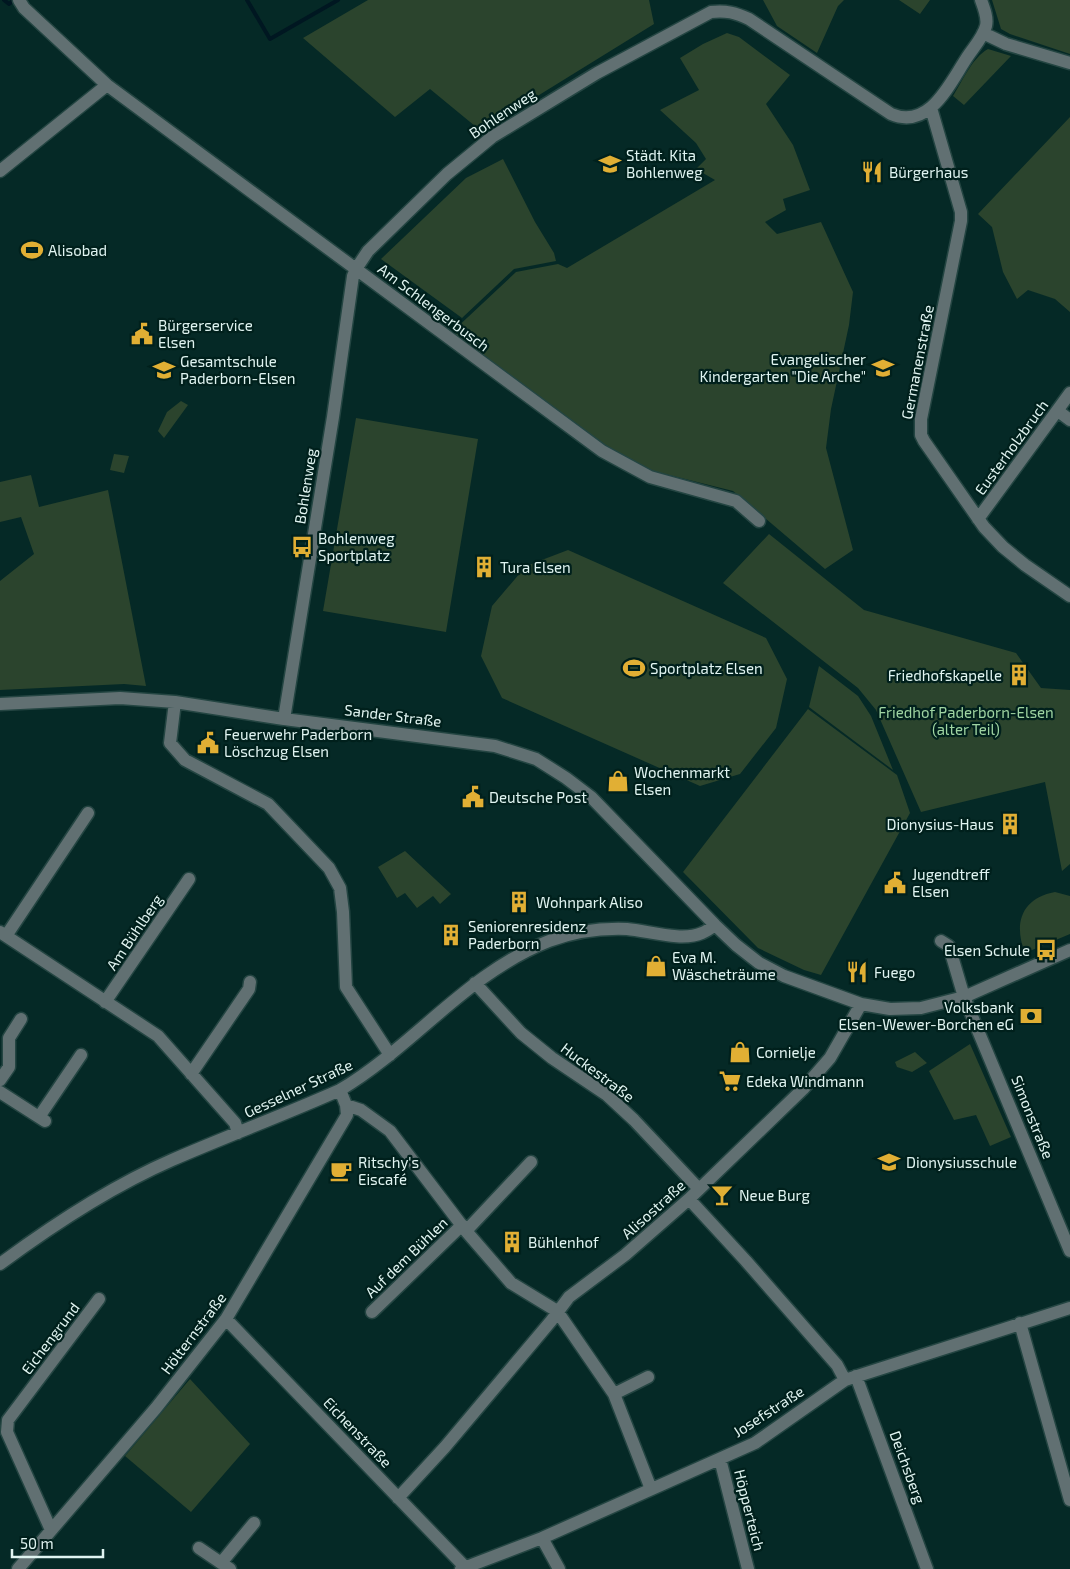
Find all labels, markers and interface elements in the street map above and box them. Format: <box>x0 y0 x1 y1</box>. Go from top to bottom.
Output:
street label: Bohlenweg <box>465 84 539 142</box>
place label: Städt. Kita Bohlenweg <box>626 146 703 181</box>
school or university icon: Städt. Kita Bohlenweg <box>597 151 623 177</box>
restaurant icon: Bürgerhaus <box>859 159 885 185</box>
place label: Bürgerhaus <box>889 163 968 181</box>
sports icon: Alisobad <box>19 237 45 263</box>
place label: Alisobad <box>48 241 107 259</box>
street label: Am Schlengerbusch <box>375 259 493 355</box>
street label: Germanenstraße <box>897 303 937 421</box>
place label: Bürgerservice Elsen <box>158 316 253 351</box>
public building icon: Bürgerservice Elsen <box>129 321 155 347</box>
place label: Evangelischer Kindergarten "Die Arche" <box>699 350 866 385</box>
place label: Gesamtschule Paderborn-Elsen <box>180 352 295 387</box>
school or university icon: Evangelischer Kindergarten "Die Arche" <box>870 355 896 381</box>
school or university icon: Gesamtschule Paderborn-Elsen <box>151 357 177 383</box>
street label: Eusterholzbruch <box>971 396 1051 498</box>
street label: Bohlenweg <box>290 446 320 525</box>
place label: Bohlenweg Sportplatz <box>318 529 395 564</box>
bus stop icon: Bohlenweg Sportplatz <box>289 534 315 560</box>
building icon: Tura Elsen <box>471 554 497 580</box>
place label: Tura Elsen <box>500 558 571 576</box>
sports icon: Sportplatz Elsen <box>621 655 647 681</box>
place label: Sportplatz Elsen <box>650 659 763 677</box>
building icon: Friedhofskapelle <box>1006 662 1032 688</box>
place label: Friedhofskapelle <box>888 666 1002 684</box>
street label: Sander Straße <box>344 700 442 730</box>
park label: Friedhof Paderborn-Elsen (alter Teil) <box>878 703 1054 738</box>
place label: Feuerwehr Paderborn Löschzug Elsen <box>224 725 372 760</box>
public building icon: Feuerwehr Paderborn Löschzug Elsen <box>195 730 221 756</box>
place label: Wochenmarkt Elsen <box>634 763 730 798</box>
shop icon: Wochenmarkt Elsen <box>605 768 631 794</box>
public building icon: Deutsche Post <box>460 784 486 810</box>
place label: Deutsche Post <box>489 788 587 806</box>
building icon: Dionysius-Haus <box>997 811 1023 837</box>
place label: Dionysius-Haus <box>886 815 994 833</box>
place label: Jugendtreff Elsen <box>912 865 990 900</box>
public building icon: Jugendtreff Elsen <box>882 870 908 896</box>
building icon: Wohnpark Aliso <box>506 889 532 915</box>
street label: Am Bühlberg <box>102 890 166 973</box>
place label: Wohnpark Aliso <box>536 893 643 911</box>
place label: Seniorenresidenz Paderborn <box>468 917 586 952</box>
building icon: Seniorenresidenz Paderborn <box>438 922 464 948</box>
bus stop icon: Elsen Schule <box>1033 937 1059 963</box>
place label: Elsen Schule <box>944 941 1030 959</box>
place label: Eva M. Wäscheträume <box>672 948 776 983</box>
shop icon: Eva M. Wäscheträume <box>643 953 669 979</box>
restaurant icon: Fuego <box>844 959 870 985</box>
place label: Fuego <box>874 963 915 981</box>
place label: Volksbank Elsen-Wewer-Borchen eG <box>838 998 1014 1033</box>
bank icon: Volksbank Elsen-Wewer-Borchen eG <box>1018 1003 1044 1029</box>
street label: Huckestraße <box>558 1039 638 1105</box>
shop icon: Cornielje <box>727 1039 753 1065</box>
place label: Cornielje <box>756 1043 816 1062</box>
street label: Gesselner Straße <box>241 1055 355 1121</box>
supermarket icon: Edeka Windmann <box>717 1068 743 1094</box>
place label: Edeka Windmann <box>746 1072 864 1090</box>
street label: Simonstraße <box>1008 1073 1058 1161</box>
school or university icon: Dionysiusschule <box>876 1149 902 1175</box>
place label: Ritschy's Eiscafé <box>358 1153 419 1188</box>
place label: Dionysiusschule <box>906 1153 1017 1171</box>
cafe icon: Ritschy's Eiscafé <box>328 1158 354 1184</box>
street label: Alisostraße <box>617 1176 689 1242</box>
bar icon: Neue Burg <box>709 1182 735 1208</box>
place label: Neue Burg <box>739 1186 810 1204</box>
street label: Auf dem Bühlen <box>361 1213 451 1301</box>
building icon: Bühlenhof <box>499 1229 525 1255</box>
place label: Bühlenhof <box>528 1233 599 1251</box>
street label: Hölternstraße <box>157 1289 229 1377</box>
street label: Eichengrund <box>17 1299 83 1377</box>
street label: Josefstraße <box>729 1381 807 1441</box>
street label: Eichenstraße <box>320 1393 396 1471</box>
street label: Deichsberg <box>886 1428 930 1507</box>
street label: Höpperteich <box>731 1467 769 1553</box>
scale bar <box>12 1526 104 1558</box>
text: 50 m <box>20 1534 54 1552</box>

